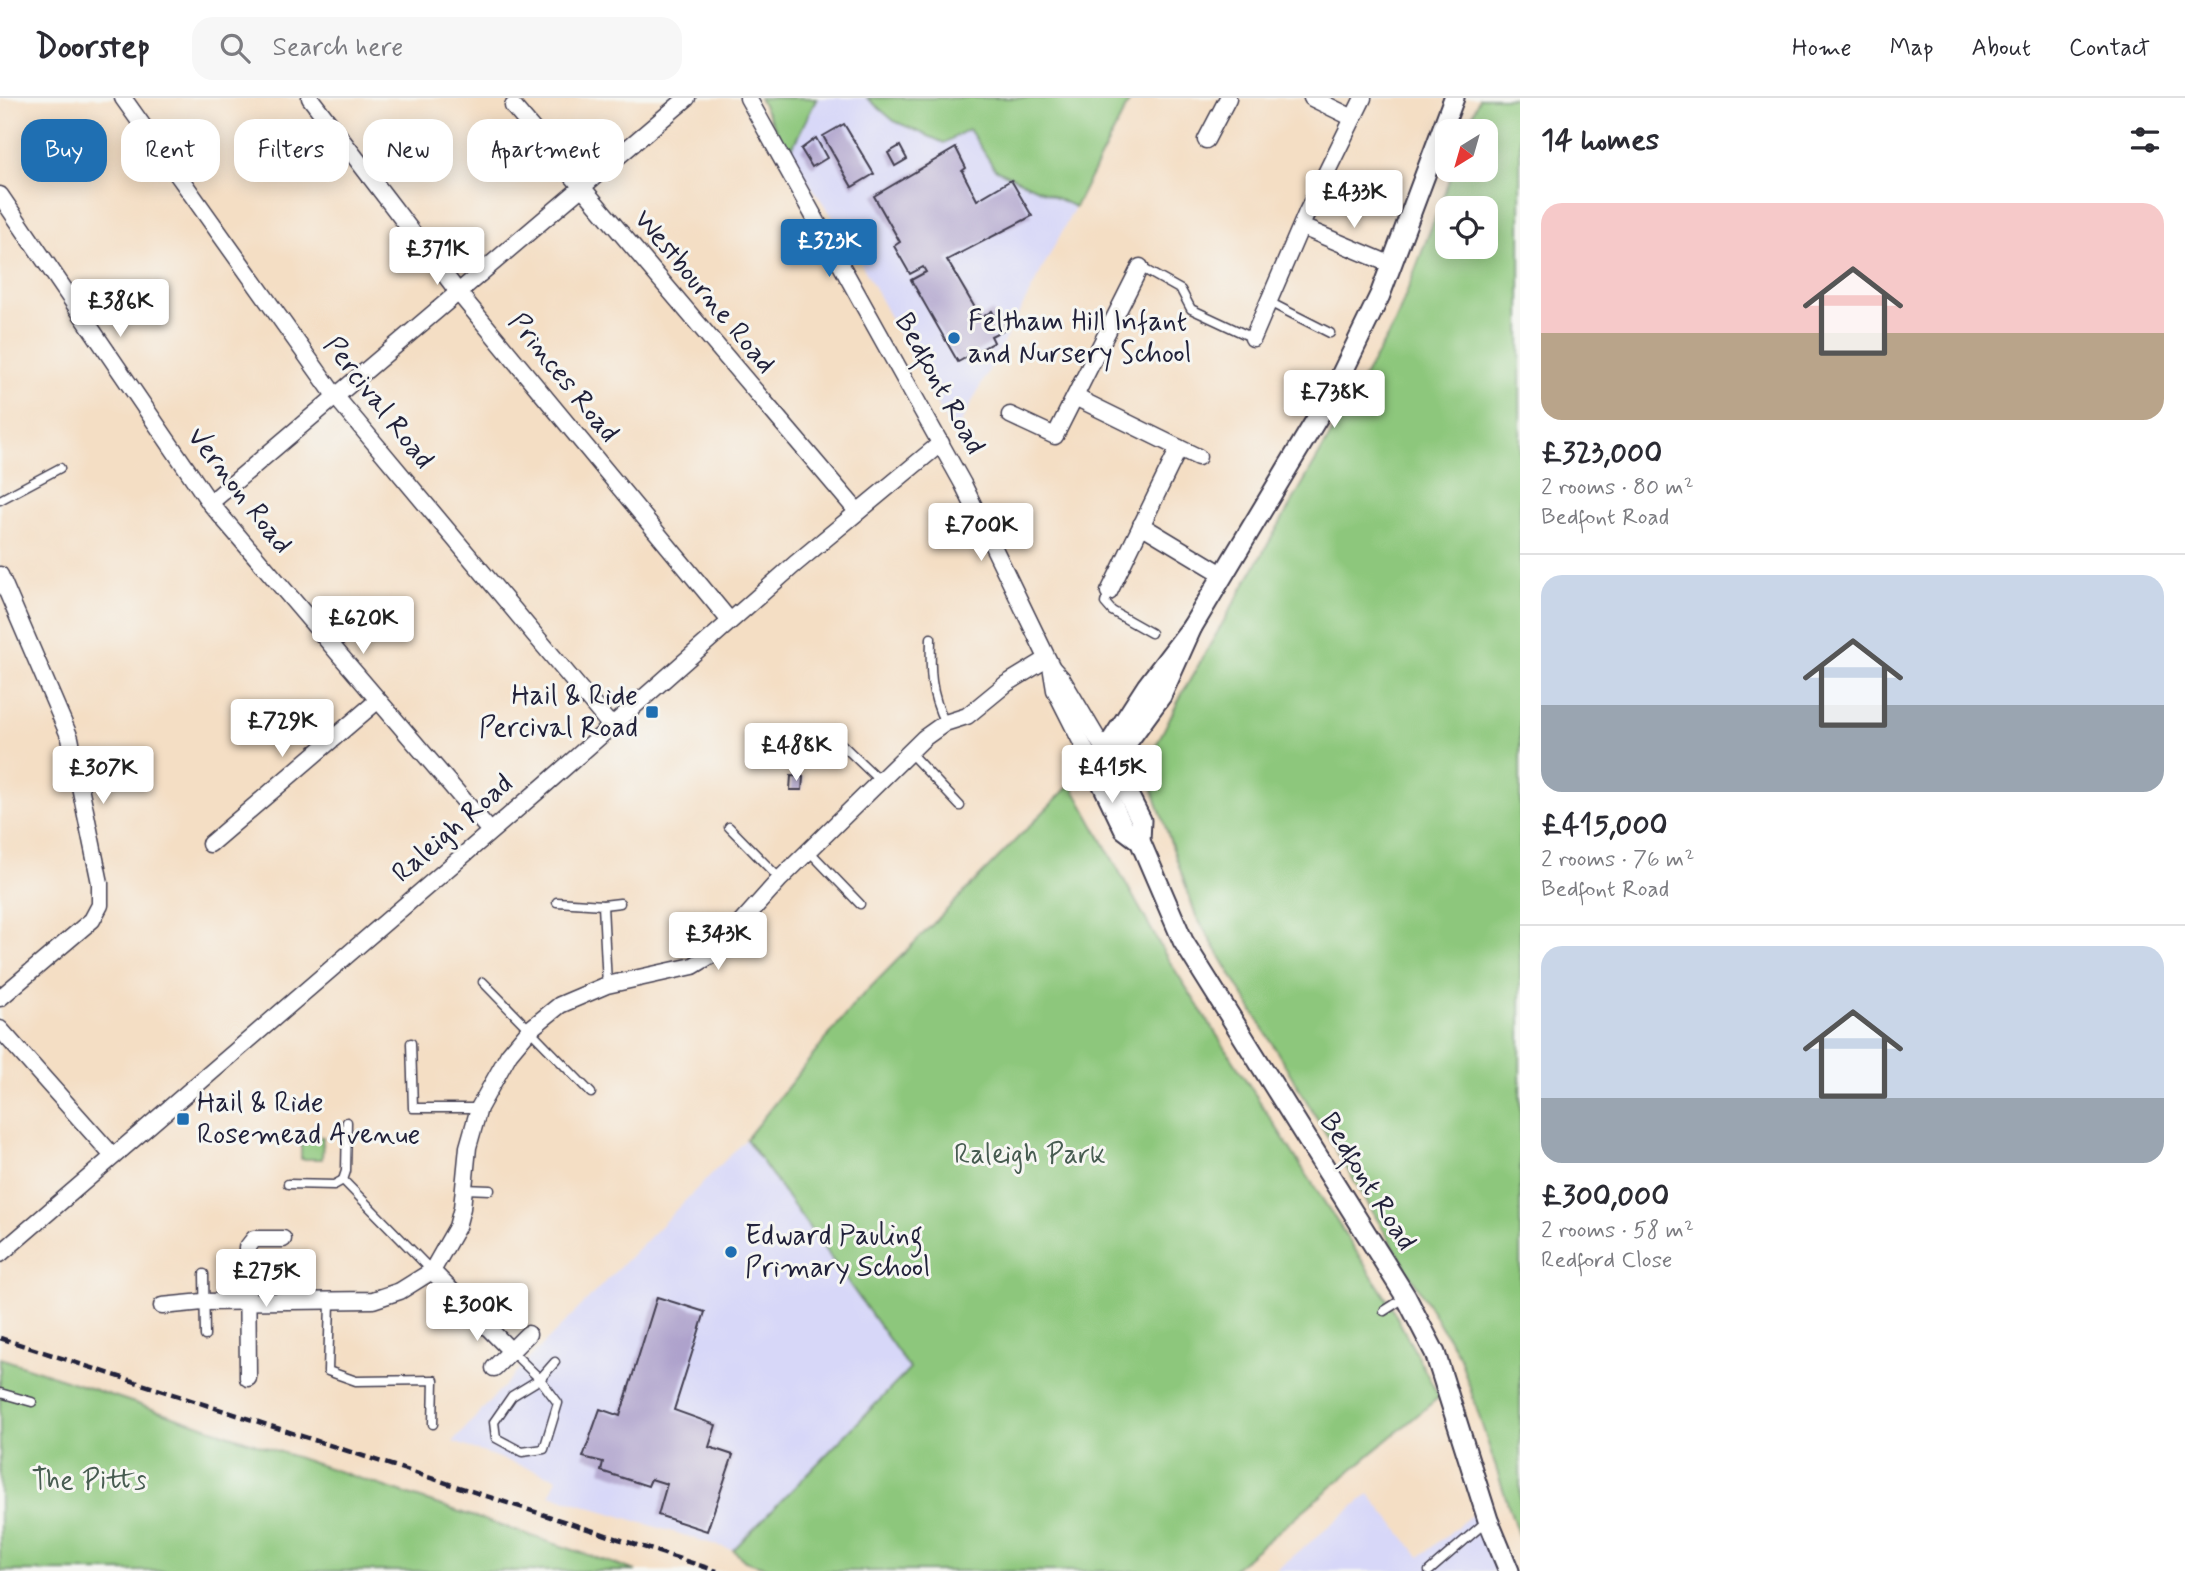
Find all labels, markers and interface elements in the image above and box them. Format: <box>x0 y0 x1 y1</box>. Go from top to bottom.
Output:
search box <box>192 17 682 80</box>
text: Doorstep <box>35 26 150 70</box>
icon: search <box>216 29 254 67</box>
text: Search here <box>272 31 403 65</box>
text: Home <box>1792 33 1852 64</box>
text: Map <box>1890 33 1934 64</box>
text: About <box>1972 33 2031 64</box>
text: Contact <box>2069 33 2150 64</box>
chip: Buy <box>21 119 107 182</box>
chip: Rent <box>121 119 220 182</box>
chip: Filters <box>234 119 349 182</box>
chip: New <box>363 119 453 182</box>
chip: Apartment <box>467 119 624 182</box>
north arrow <box>1435 119 1498 182</box>
map controls <box>1435 119 1498 259</box>
text: 14 homes <box>1541 121 1659 160</box>
icon: filters <box>2126 121 2164 159</box>
pin: £433K <box>1305 170 1403 230</box>
text: £433K <box>1322 178 1386 208</box>
button: locate <box>1435 196 1498 259</box>
street label: Westbourne Road <box>624 202 784 382</box>
pin: £323K <box>780 220 878 279</box>
text: £323K <box>797 227 861 257</box>
pin: £371K <box>388 228 486 287</box>
text: £371K <box>405 235 469 265</box>
icon: home <box>1790 248 1916 374</box>
pin: £386K <box>71 280 169 339</box>
text: £386K <box>87 287 153 317</box>
place label: Feltham Hill Infant and Nursery School <box>968 304 1191 373</box>
street label: Princes Road <box>499 305 627 451</box>
street label: Bedfont Road <box>883 307 993 462</box>
street label: Percival Road <box>314 329 442 477</box>
marker: Feltham Hill Infant and Nursery School <box>946 330 962 346</box>
pin: £738K <box>1285 370 1383 430</box>
text: £738K <box>1300 378 1368 408</box>
street label: Vernon Road <box>178 420 300 562</box>
text: £323,000 <box>1541 434 1662 473</box>
text: 2 rooms · 80 m² <box>1541 473 1694 503</box>
text: Bedfont Road <box>1541 503 1669 533</box>
pin: £700K <box>932 504 1030 563</box>
text: £700K <box>944 511 1018 541</box>
pin: £620K <box>314 596 412 656</box>
text: £620K <box>328 604 398 634</box>
icon: home <box>1790 620 1916 746</box>
place label: Hail & Ride Percival Road <box>479 678 638 747</box>
pin: £729K <box>233 700 331 759</box>
marker: Hail & Ride Percival Road <box>644 704 660 720</box>
text: £729K <box>247 707 317 737</box>
pin: £488K <box>747 724 845 783</box>
text: £488K <box>761 731 831 761</box>
pin: £307K <box>54 746 152 806</box>
pin: £415K <box>1063 746 1161 805</box>
text: £415K <box>1078 753 1146 783</box>
text: £307K <box>69 754 137 784</box>
street label: Raleigh Road <box>385 766 521 892</box>
text: £415,000 <box>1541 806 1668 845</box>
text: 2 rooms · 76 m² <box>1541 845 1694 875</box>
text: Bedfont Road <box>1541 875 1669 905</box>
pin: £343K <box>669 912 767 972</box>
text: £343K <box>685 920 751 950</box>
icon: home <box>1790 991 1916 1117</box>
place label: Hail & Ride Rosemead Avenue <box>197 1085 420 1154</box>
street label: Bedfont Road <box>1308 1106 1424 1259</box>
marker: Hail & Ride Rosemead Avenue <box>175 1111 191 1127</box>
park label: Raleigh Park <box>954 1137 1106 1174</box>
text: £300,000 <box>1541 1177 1669 1216</box>
text: 2 rooms · 58 m² <box>1541 1216 1694 1246</box>
place label: Edward Pauling Primary School <box>745 1218 930 1287</box>
marker: Edward Pauling Primary School <box>723 1244 739 1260</box>
text: Redford Close <box>1541 1246 1672 1276</box>
pin: £275K <box>217 1250 315 1309</box>
text: £275K <box>232 1257 300 1287</box>
pin: £300K <box>428 1284 526 1343</box>
text: £300K <box>442 1291 512 1321</box>
park label: The Pitts <box>31 1463 147 1500</box>

